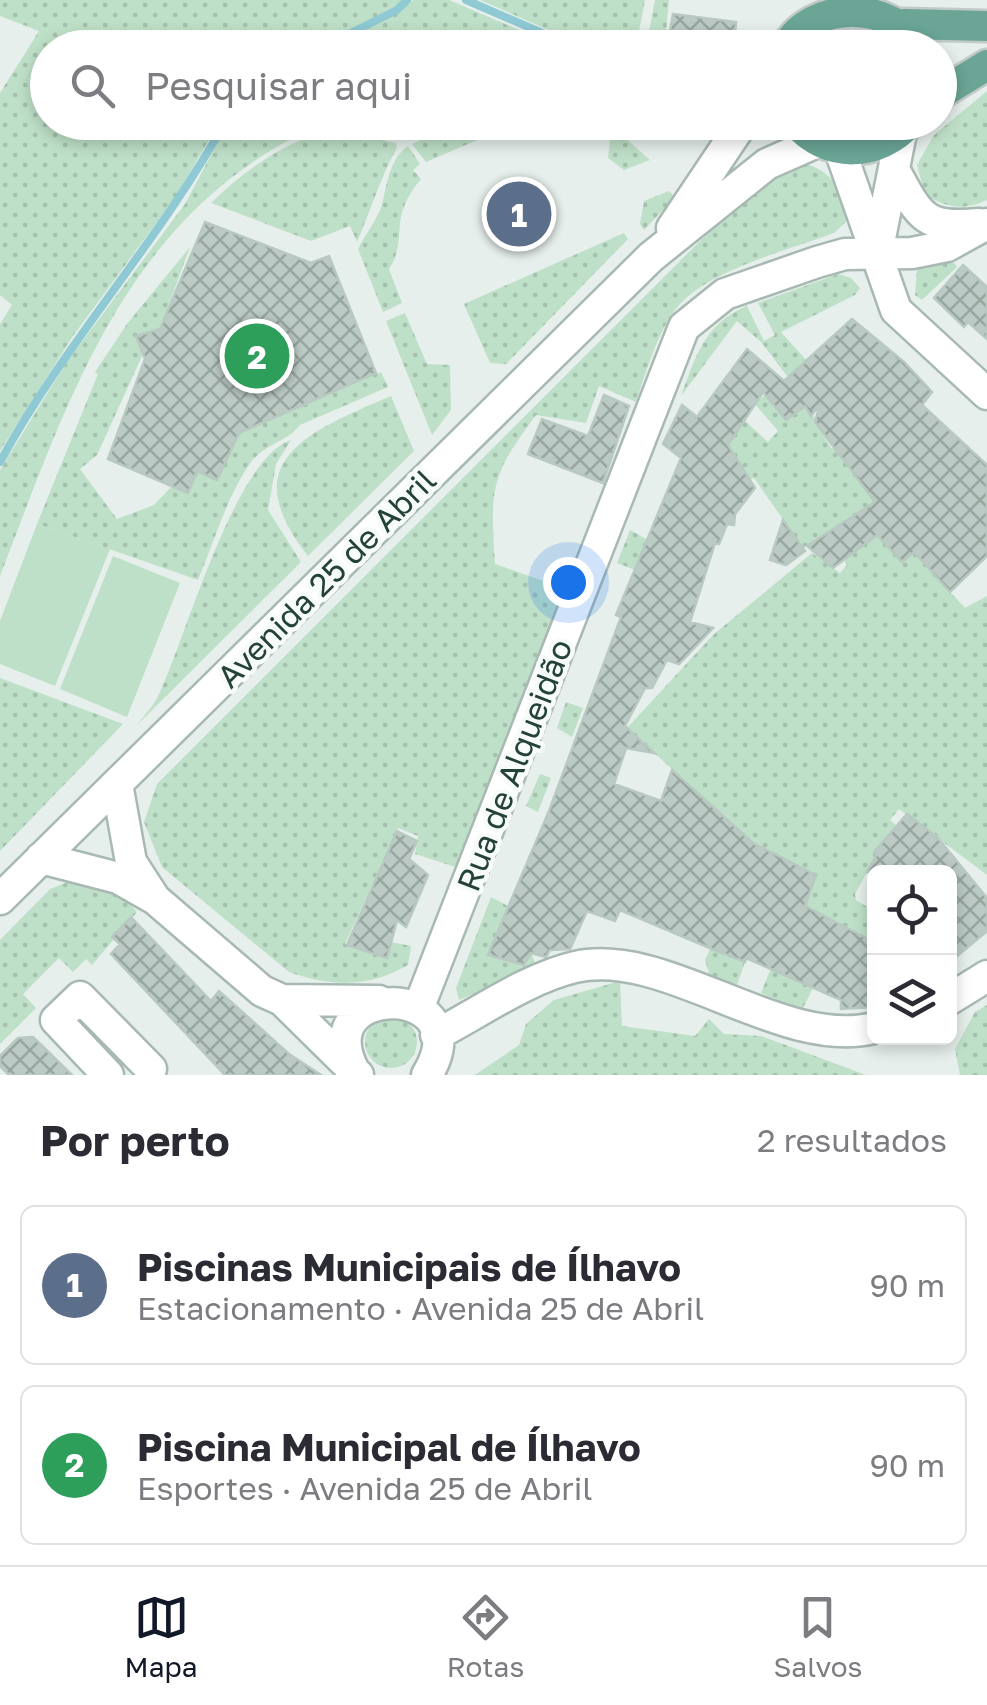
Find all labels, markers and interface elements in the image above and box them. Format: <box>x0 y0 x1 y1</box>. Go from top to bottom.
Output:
search box <box>30 30 957 140</box>
icon: search <box>65 58 120 113</box>
text: Pesquisar aqui <box>145 63 412 108</box>
pin: 1 <box>486 176 552 252</box>
pin: 2 <box>224 318 290 394</box>
street label: Avenida 25 de Abril <box>209 461 443 695</box>
your location <box>543 557 594 608</box>
street label: Rua de Alqueidão <box>448 634 580 896</box>
map controls <box>867 865 957 1045</box>
button: locate <box>867 865 957 955</box>
button: layers <box>867 955 957 1045</box>
text: Por perto <box>40 1115 230 1165</box>
text: 2 resultados <box>757 1121 947 1159</box>
text: Piscinas Municipais de Ílhavo <box>137 1244 681 1289</box>
text: 1 <box>66 1266 83 1304</box>
text: 90 m <box>869 1266 945 1304</box>
text: Estacionamento · Avenida 25 de Abril <box>137 1289 704 1327</box>
text: Piscina Municipal de Ílhavo <box>137 1424 641 1469</box>
text: 2 <box>65 1446 84 1484</box>
text: 90 m <box>869 1446 945 1484</box>
text: Esportes · Avenida 25 de Abril <box>137 1469 593 1507</box>
tab: Mapa <box>125 1590 198 1683</box>
tab: Rotas <box>447 1590 524 1683</box>
tab: Salvos <box>773 1590 862 1683</box>

